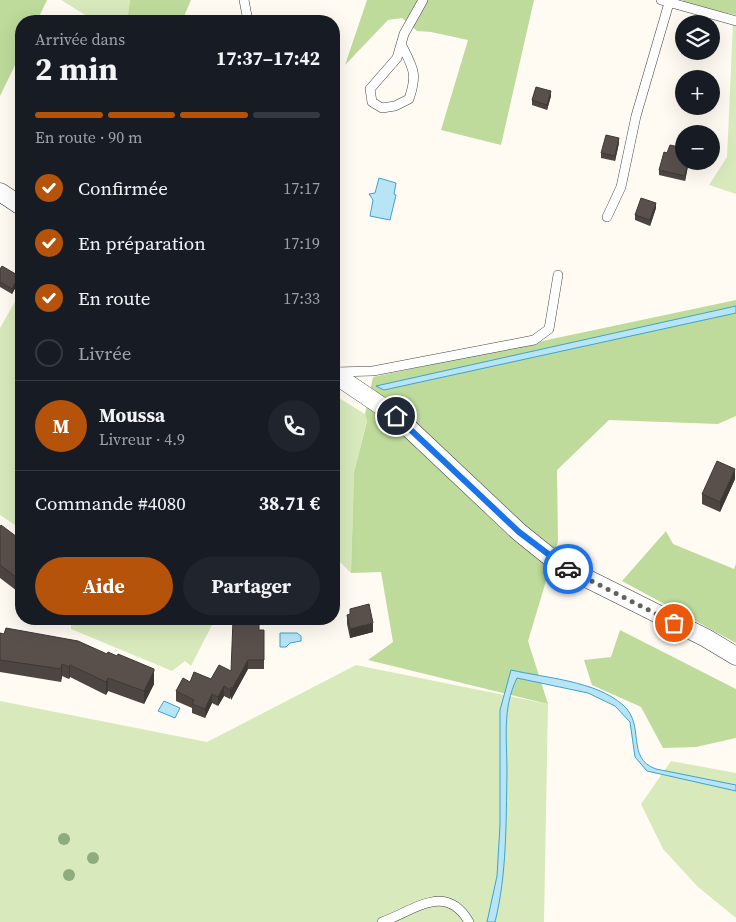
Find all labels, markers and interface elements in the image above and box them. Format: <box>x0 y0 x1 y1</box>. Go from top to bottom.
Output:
map controls <box>675 15 720 170</box>
button: layers <box>675 15 720 60</box>
text: Arrivée dans <box>35 28 125 50</box>
text: 17:37–17:42 <box>216 45 320 71</box>
text: 2 min <box>35 47 118 91</box>
button: + <box>675 70 720 115</box>
button: − <box>675 125 720 170</box>
text: En route · 90 m <box>35 126 142 148</box>
icon: check <box>35 174 63 202</box>
text: Confirmée <box>78 175 168 201</box>
text: 17:17 <box>283 177 320 199</box>
icon: check <box>35 229 63 257</box>
text: En préparation <box>78 230 206 256</box>
text: 17:19 <box>283 232 320 254</box>
icon: check <box>35 284 63 312</box>
text: En route <box>78 285 150 311</box>
text: 17:33 <box>283 287 320 309</box>
text: Livrée <box>78 340 132 366</box>
pin <box>375 395 417 437</box>
button: phone <box>268 400 320 452</box>
text: Moussa <box>99 402 165 428</box>
icon: home <box>382 402 410 430</box>
text: M <box>52 413 70 439</box>
text: Livreur · 4.9 <box>99 428 185 450</box>
text: Commande #4080 <box>35 490 186 516</box>
text: 38.71 € <box>259 490 320 516</box>
courier <box>543 544 593 594</box>
icon: car <box>554 555 582 583</box>
button: Aide <box>35 557 173 615</box>
button: Partager <box>183 557 320 615</box>
pin <box>653 602 695 644</box>
icon: bag <box>660 609 688 637</box>

